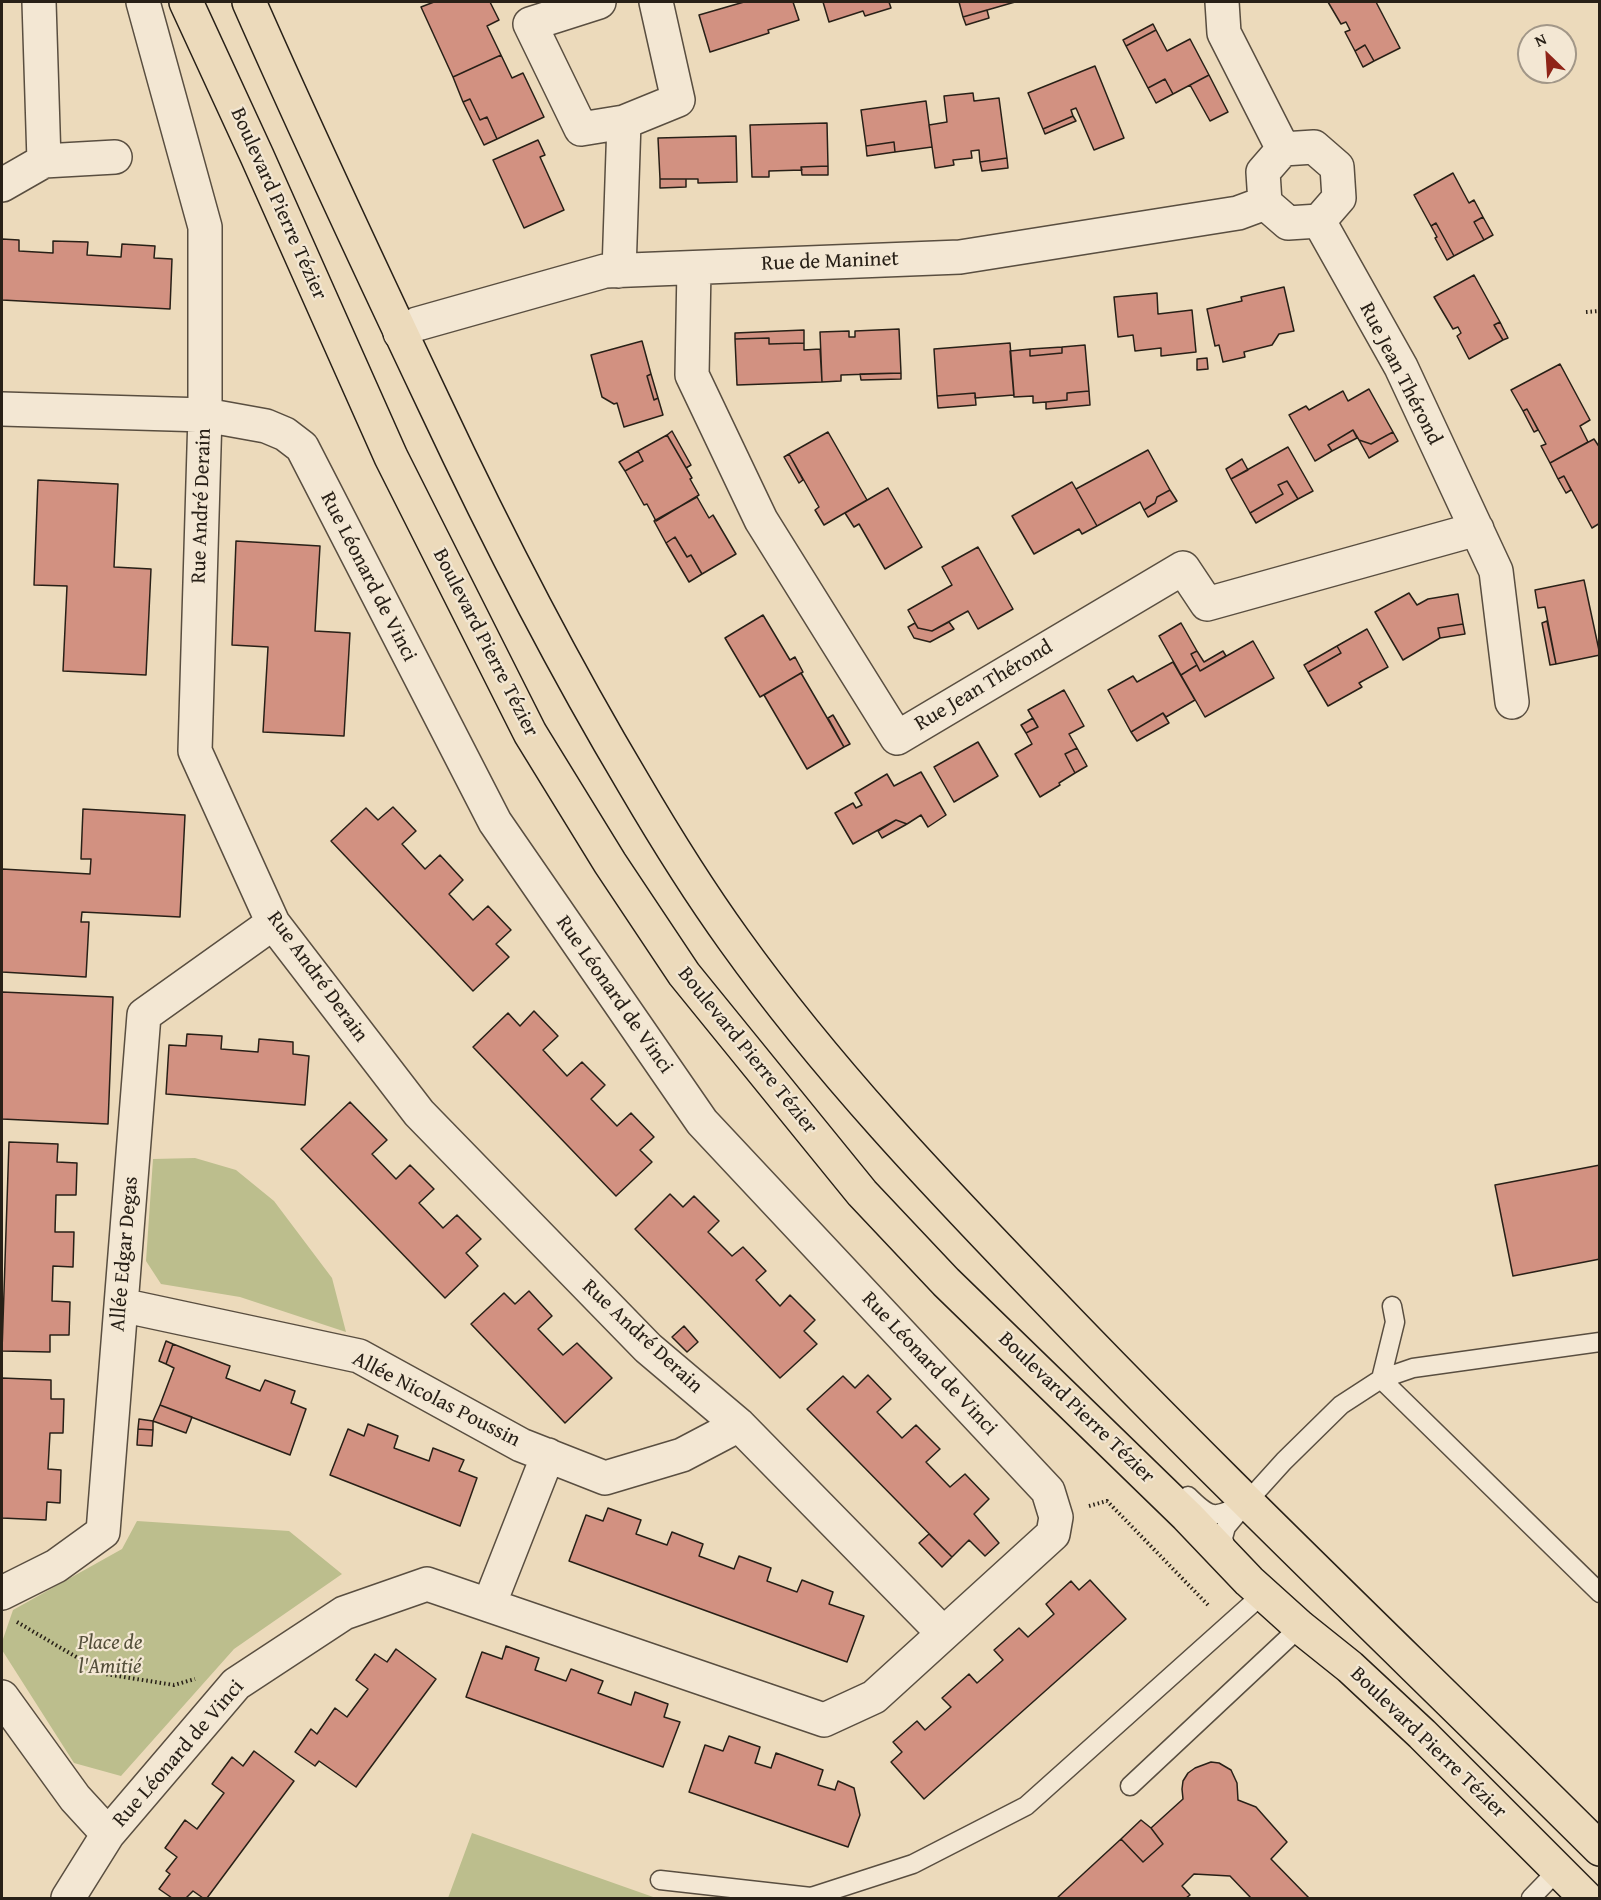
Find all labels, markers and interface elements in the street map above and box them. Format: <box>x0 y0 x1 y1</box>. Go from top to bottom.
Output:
north arrow <box>1517 24 1577 84</box>
text: N <box>1530 26 1550 53</box>
street label: Boulevard Pierre Tézier <box>224 104 332 304</box>
street label: Rue de Maninet <box>761 247 899 277</box>
street label: Rue Jean Thérond <box>1353 299 1447 449</box>
street label: Rue André Derain <box>187 428 217 584</box>
street label: Rue Léonard de Vinci <box>314 488 422 666</box>
street label: Boulevard Pierre Tézier <box>427 545 543 741</box>
street label: Rue Jean Thérond <box>911 635 1057 737</box>
street label: Rue André Derain <box>261 907 373 1047</box>
street label: Rue Léonard de Vinci <box>550 911 678 1079</box>
street label: Boulevard Pierre Tézier <box>672 962 822 1140</box>
street label: Allée Edgar Degas <box>106 1175 144 1333</box>
street label: Rue André Derain <box>577 1275 707 1399</box>
street label: Rue Léonard de Vinci <box>856 1287 1002 1441</box>
street label: Boulevard Pierre Tézier <box>993 1327 1159 1489</box>
street label: Allée Nicolas Poussin <box>348 1347 524 1453</box>
park label: Place de l'Amitié <box>78 1631 142 1681</box>
street label: Boulevard Pierre Tézier <box>1345 1662 1511 1824</box>
street label: Rue Léonard de Vinci <box>108 1675 250 1833</box>

